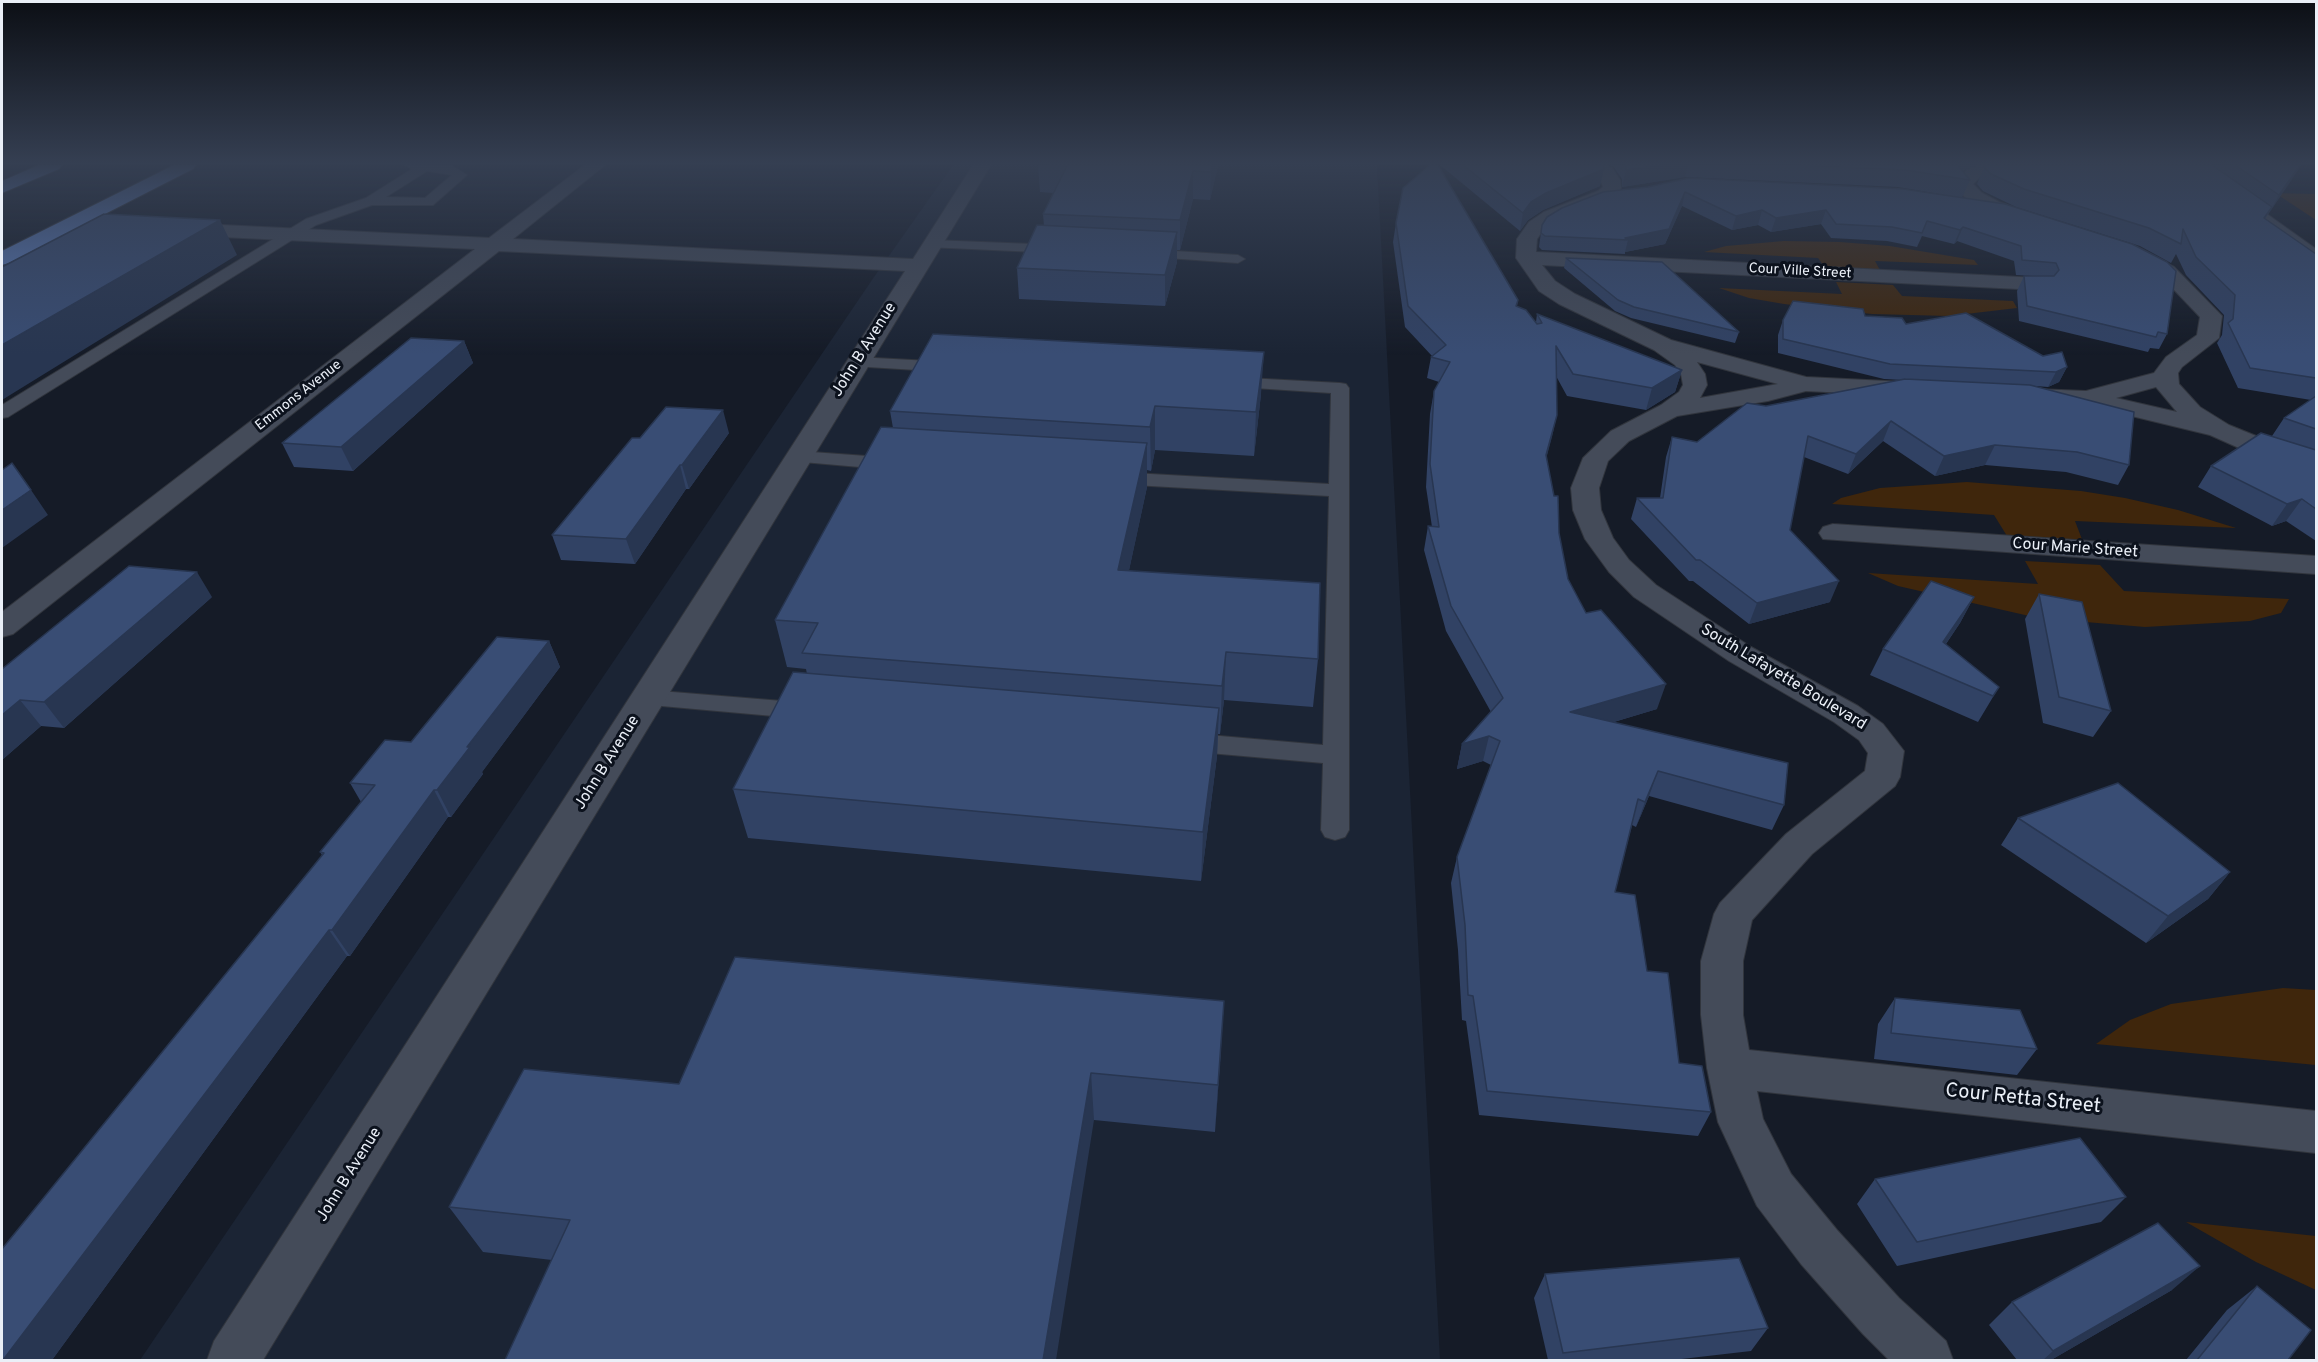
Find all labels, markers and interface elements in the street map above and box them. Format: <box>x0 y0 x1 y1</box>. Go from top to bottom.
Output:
street label: Cour Ville Street <box>1748 261 1852 283</box>
street label: John B Avenue <box>828 299 902 401</box>
street label: Emmons Avenue <box>253 357 345 435</box>
street label: Cour Marie Street <box>2011 535 2139 563</box>
street label: South Lafayette Boulevard <box>1697 621 1869 735</box>
street label: John B Avenue <box>571 712 645 814</box>
street label: Cour Retta Street <box>1944 1080 2102 1120</box>
street label: John B Avenue <box>313 1124 387 1226</box>

